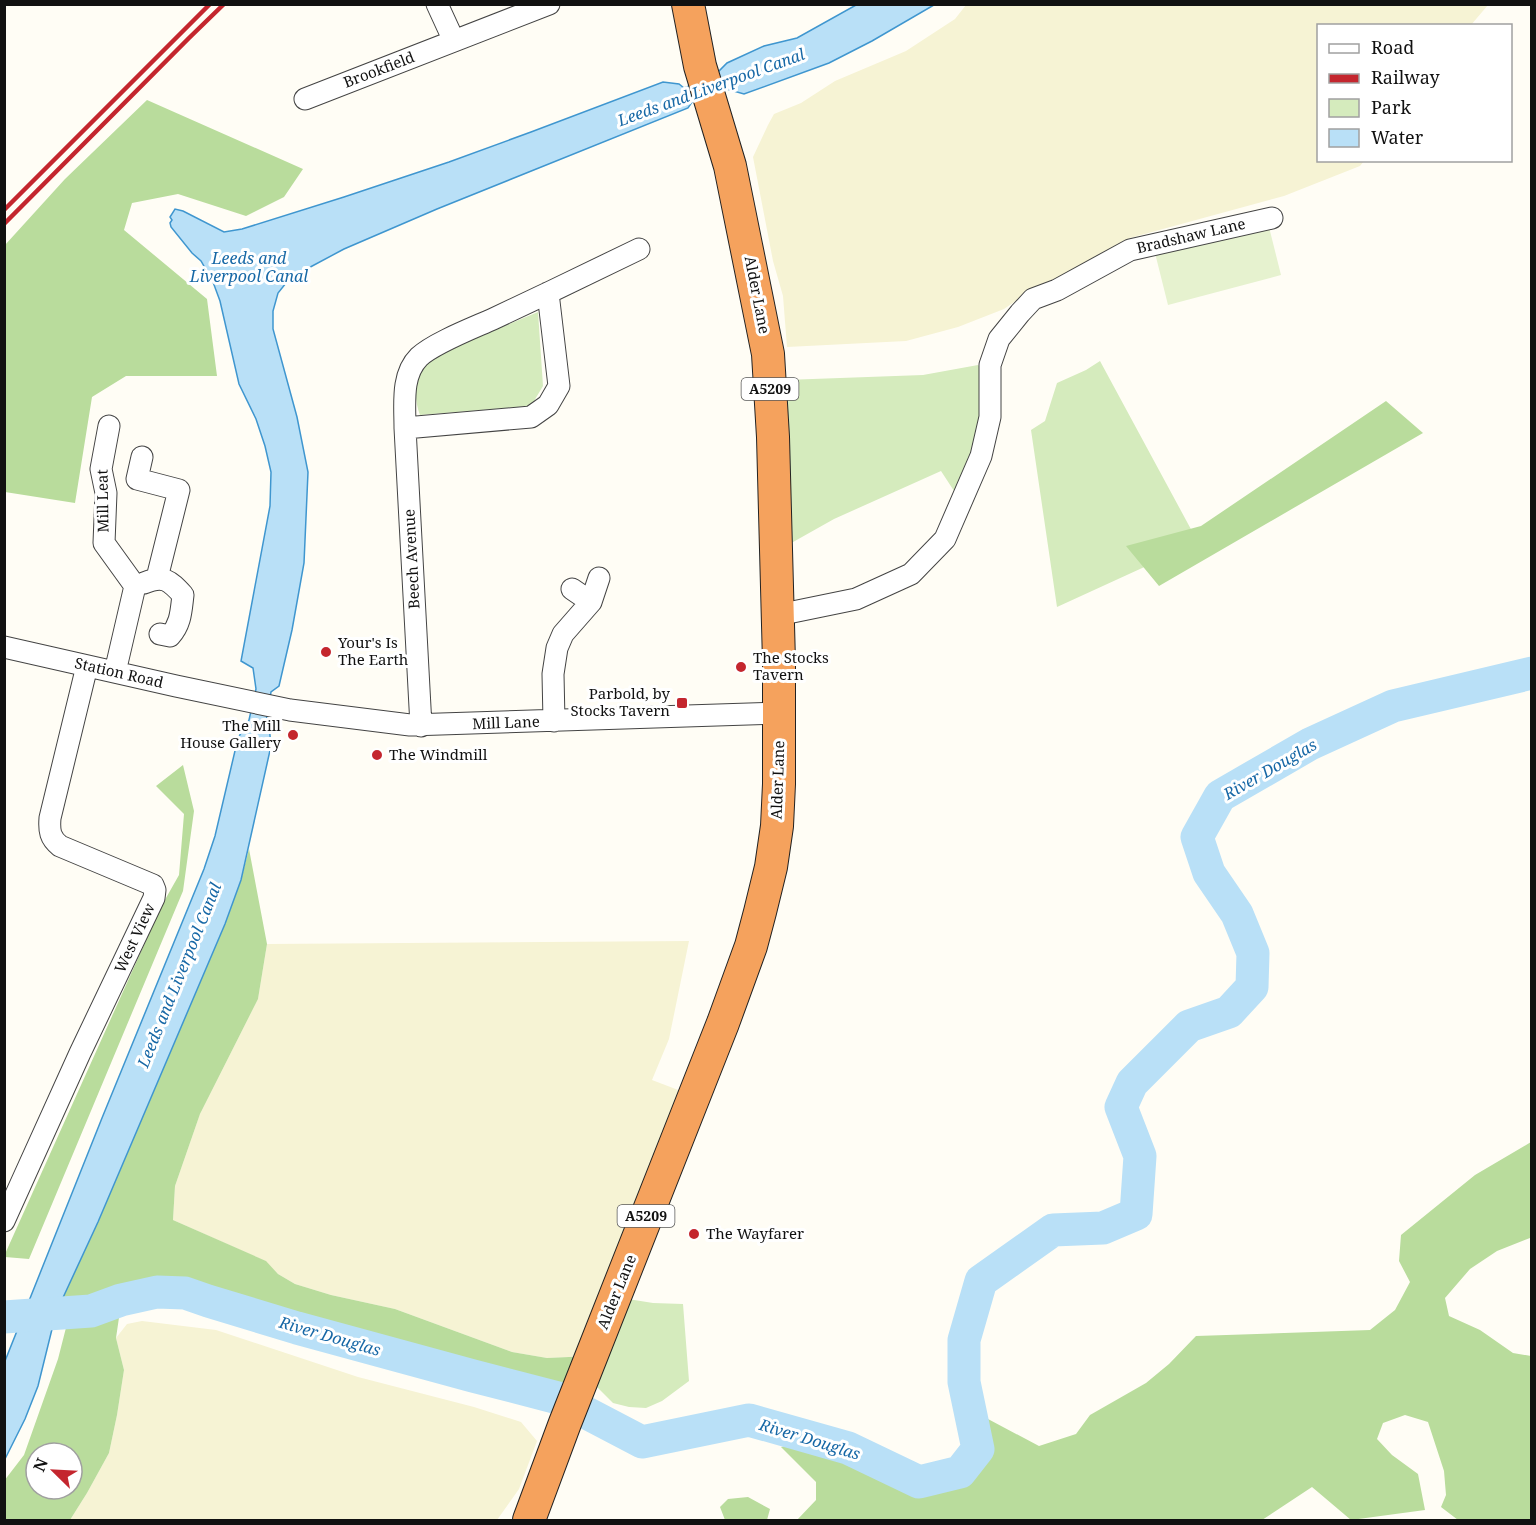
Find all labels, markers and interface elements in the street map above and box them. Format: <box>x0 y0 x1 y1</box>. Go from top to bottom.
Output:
legend <box>1317 24 1512 162</box>
text: Road <box>1371 35 1414 59</box>
water label: Leeds and Liverpool Canal <box>614 43 808 131</box>
street label: Brookfield <box>340 46 417 92</box>
text: Railway <box>1371 65 1441 89</box>
text: Park <box>1371 95 1411 119</box>
text: Water <box>1371 125 1424 149</box>
street label: Bradshaw Lane <box>1134 213 1247 257</box>
water label: Leeds and Liverpool Canal <box>189 247 308 287</box>
street label: Alder Lane <box>741 254 775 335</box>
road number: A5209 <box>742 378 798 400</box>
street label: Mill Leat <box>91 469 113 533</box>
street label: Beech Avenue <box>398 508 424 610</box>
place label: Your's Is The Earth <box>337 632 409 669</box>
marker: Your's Is The Earth <box>319 645 333 659</box>
place label: The Stocks Tavern <box>753 647 829 684</box>
street label: Station Road <box>73 652 165 692</box>
marker: The Stocks Tavern <box>734 660 748 674</box>
place label: Parbold, by Stocks Tavern <box>570 683 671 720</box>
marker: Parbold, by Stocks Tavern <box>675 696 689 710</box>
street label: Mill Lane <box>472 711 540 733</box>
place label: The Mill House Gallery <box>180 715 282 752</box>
marker: The Mill House Gallery <box>286 728 300 742</box>
water label: River Douglas <box>1218 733 1321 805</box>
street label: Alder Lane <box>766 740 788 820</box>
place label: The Windmill <box>389 744 488 764</box>
marker: The Windmill <box>370 748 384 762</box>
water label: Leeds and Liverpool Canal <box>131 879 226 1072</box>
street label: West View <box>109 899 159 976</box>
road number: A5209 <box>618 1205 674 1227</box>
place label: The Wayfarer <box>706 1223 804 1243</box>
marker: The Wayfarer <box>687 1227 701 1241</box>
street label: Alder Lane <box>592 1251 640 1332</box>
water label: River Douglas <box>276 1311 383 1361</box>
water label: River Douglas <box>756 1413 863 1465</box>
north arrow <box>24 1441 84 1501</box>
text: N <box>28 1454 53 1475</box>

